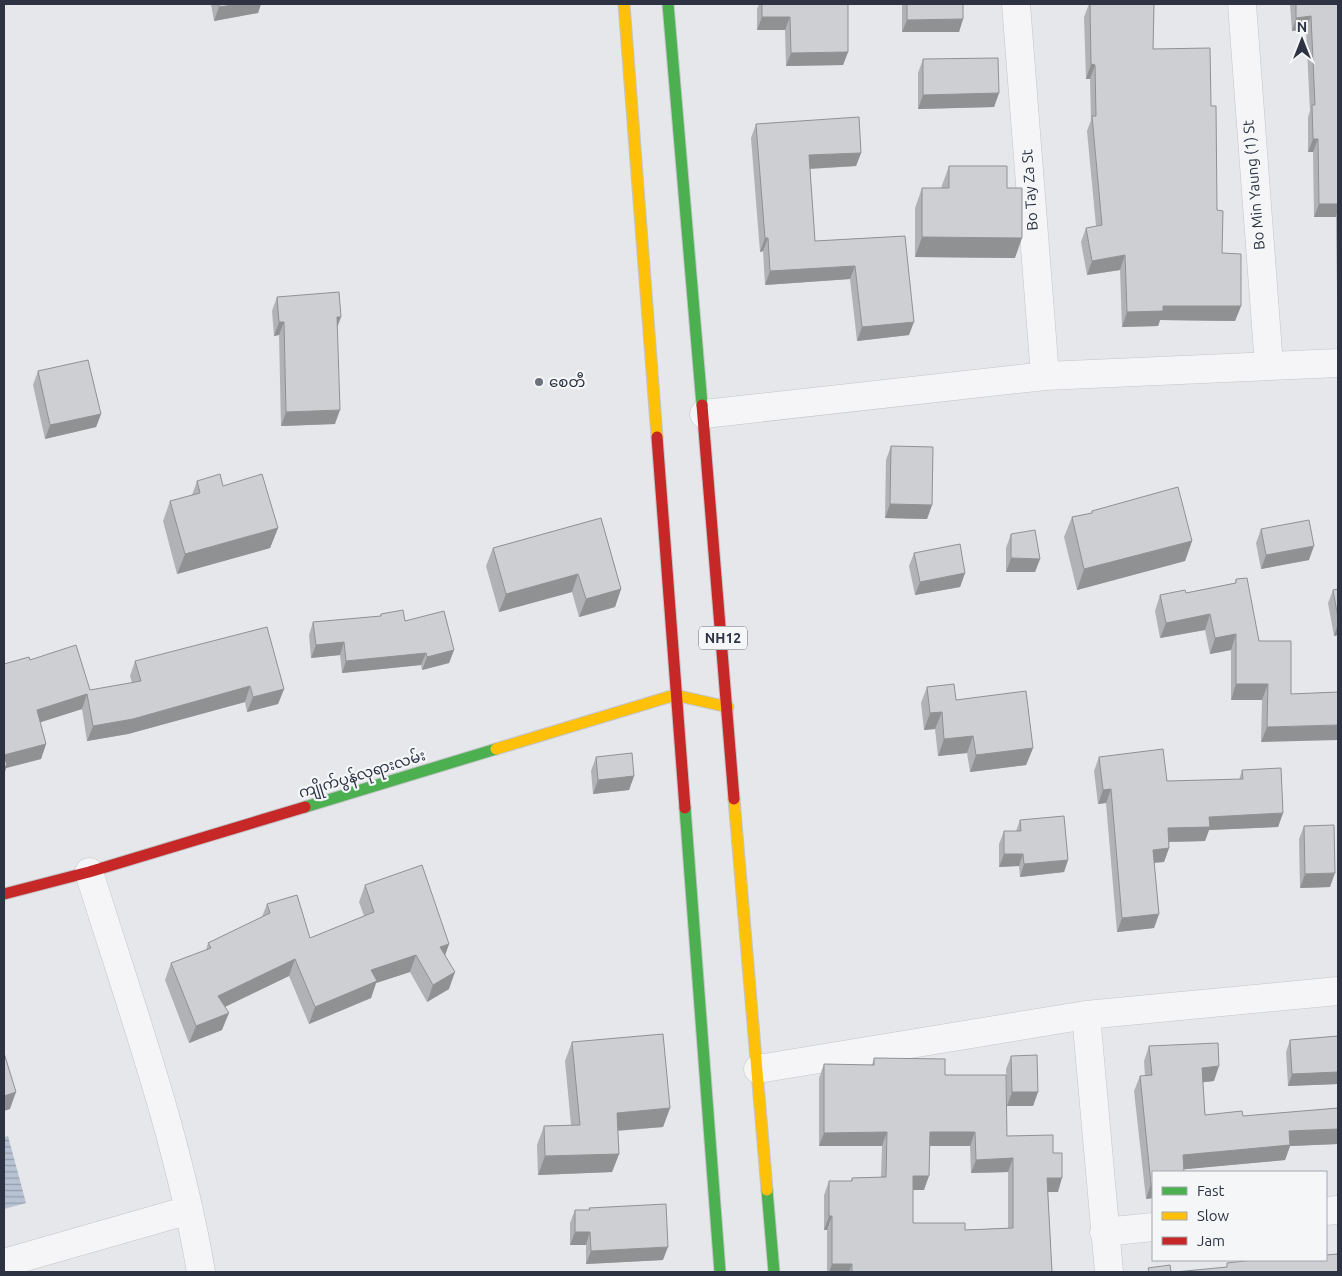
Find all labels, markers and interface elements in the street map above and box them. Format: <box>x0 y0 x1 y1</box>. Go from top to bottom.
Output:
north arrow <box>1277 15 1327 65</box>
text: N <box>1297 19 1307 35</box>
street label: Bo Min Yaung (1) St <box>1239 119 1268 251</box>
street label: Bo Tay Za St <box>1018 149 1041 231</box>
place label: စေတီ <box>549 372 585 390</box>
marker: စေတီ <box>533 376 545 388</box>
road number: NH12 <box>699 626 747 650</box>
street label: ကျိုက်ပွန်လုရားလမ်း <box>296 745 428 805</box>
legend <box>1152 1171 1327 1261</box>
text: Fast <box>1197 1182 1225 1199</box>
text: Slow <box>1197 1207 1230 1224</box>
text: Jam <box>1197 1232 1225 1249</box>

